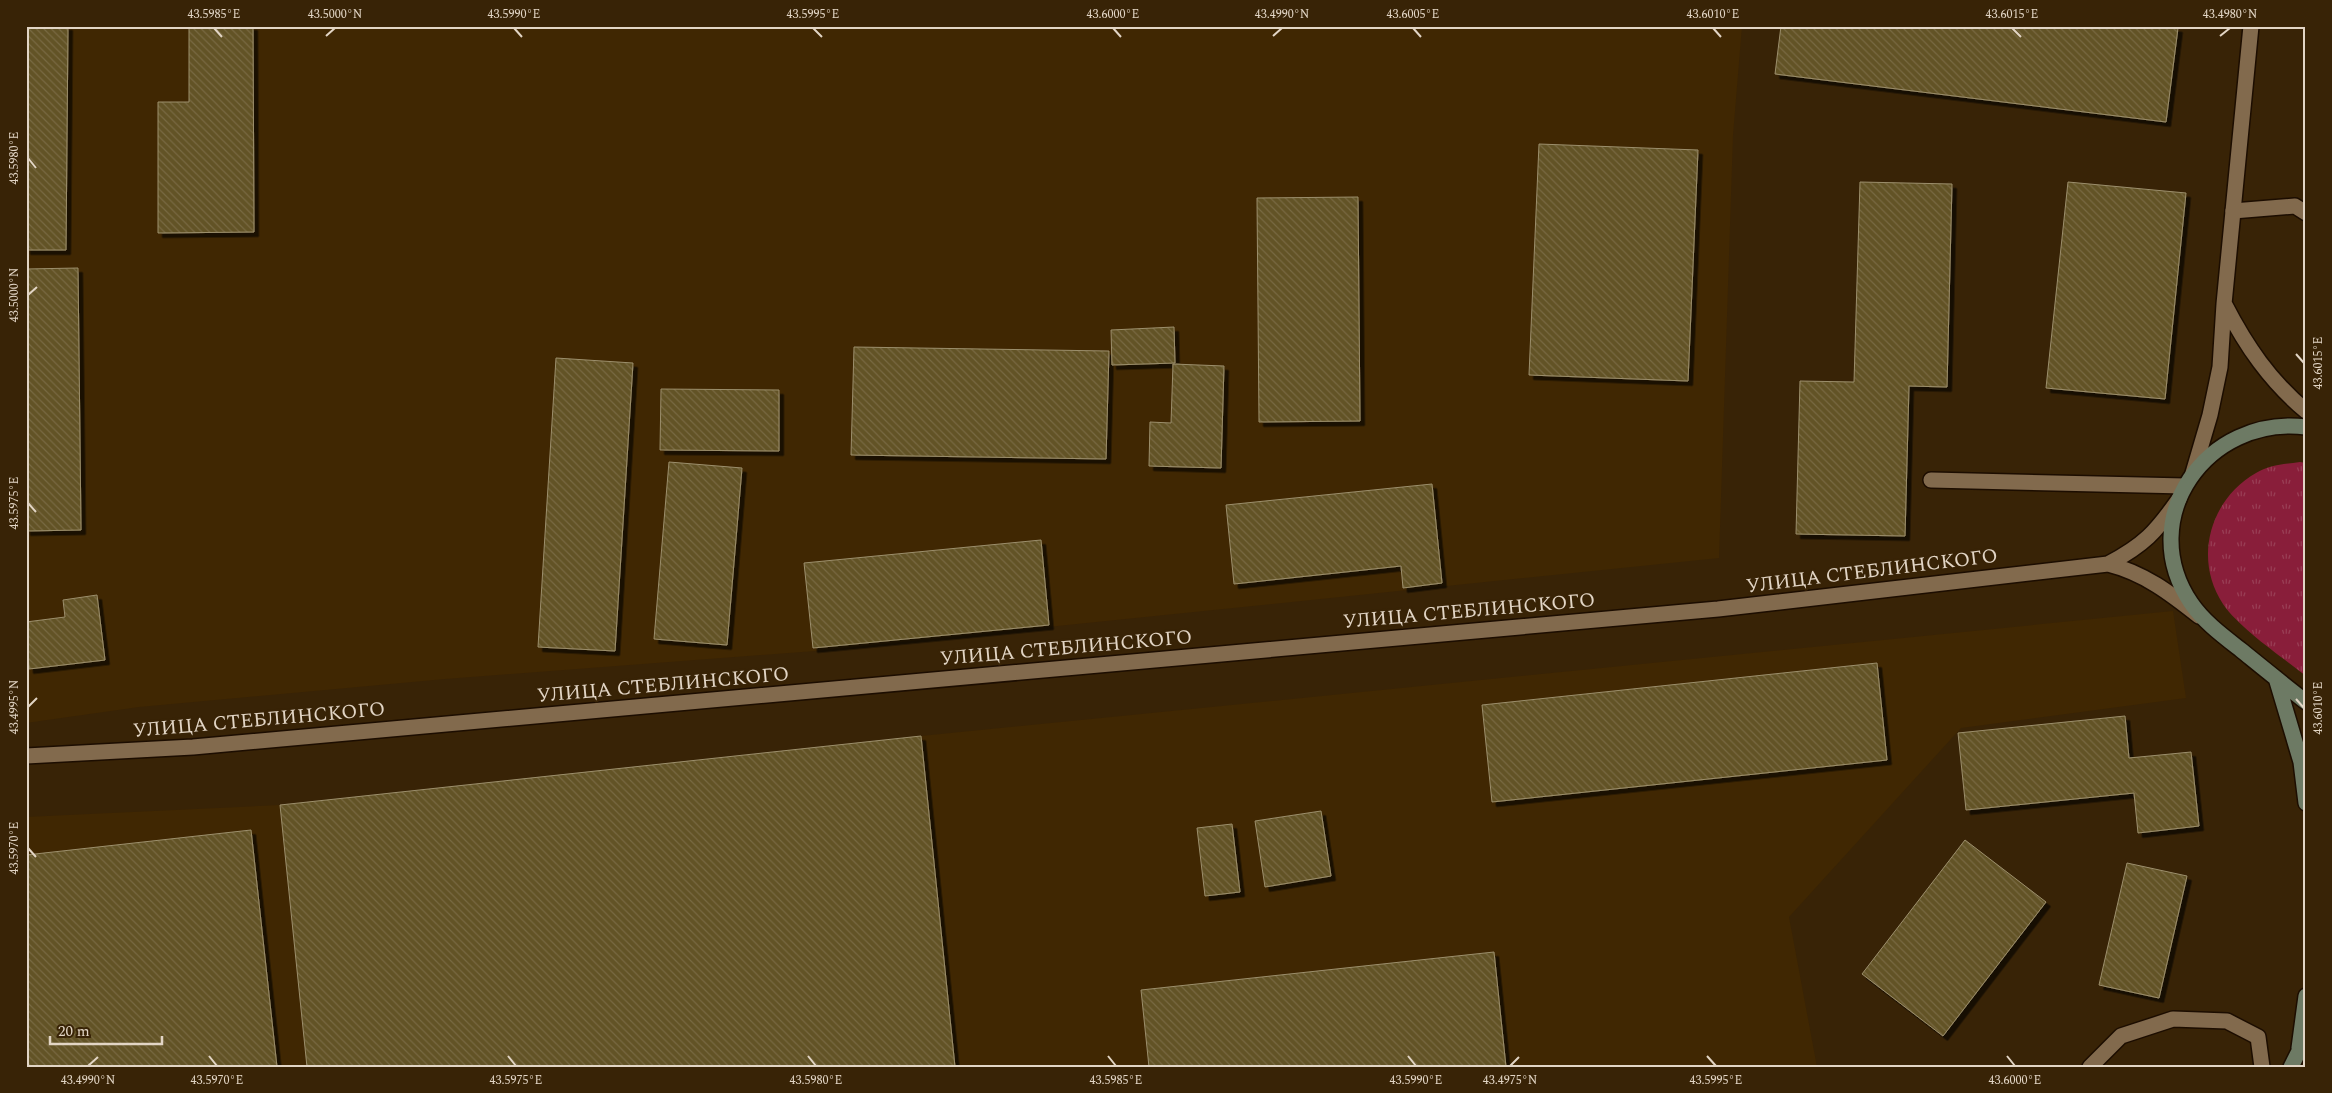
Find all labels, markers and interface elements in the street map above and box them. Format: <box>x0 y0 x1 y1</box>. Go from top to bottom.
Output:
text: 43.5985°E <box>188 5 240 24</box>
text: 43.5000°N <box>308 5 362 24</box>
text: 43.5990°E <box>488 5 540 24</box>
text: 43.5995°E <box>787 5 839 24</box>
text: 43.6000°E <box>1087 5 1139 24</box>
text: 43.4990°N <box>1255 5 1309 24</box>
text: 43.6005°E <box>1387 5 1439 24</box>
text: 43.6010°E <box>1687 5 1739 24</box>
text: 43.6015°E <box>1986 5 2038 24</box>
text: 43.4980°N <box>2203 5 2257 24</box>
text: 43.5980°E <box>5 132 24 184</box>
text: 43.5000°N <box>5 268 24 322</box>
text: 43.6015°E <box>2309 337 2328 389</box>
text: 43.5975°E <box>5 477 24 529</box>
street label: УЛИЦА СТЕБЛИНСКОГО <box>1745 541 1999 601</box>
street label: УЛИЦА СТЕБЛИНСКОГО <box>1342 585 1596 637</box>
street label: УЛИЦА СТЕБЛИНСКОГО <box>939 622 1193 674</box>
street label: УЛИЦА СТЕБЛИНСКОГО <box>536 659 790 711</box>
text: 43.4995°N <box>5 680 24 734</box>
text: 43.6010°E <box>2309 682 2328 734</box>
street label: УЛИЦА СТЕБЛИНСКОГО <box>132 694 386 746</box>
text: 43.5970°E <box>5 822 24 874</box>
scale bar <box>50 1013 162 1045</box>
text: 20 m <box>58 1020 90 1043</box>
text: 43.4990°N <box>61 1071 115 1090</box>
text: 43.5970°E <box>191 1071 243 1090</box>
text: 43.5975°E <box>490 1071 542 1090</box>
text: 43.5980°E <box>790 1071 842 1090</box>
text: 43.5985°E <box>1090 1071 1142 1090</box>
text: 43.5990°E <box>1390 1071 1442 1090</box>
text: 43.4975°N <box>1483 1071 1537 1090</box>
text: 43.5995°E <box>1690 1071 1742 1090</box>
text: 43.6000°E <box>1989 1071 2041 1090</box>

